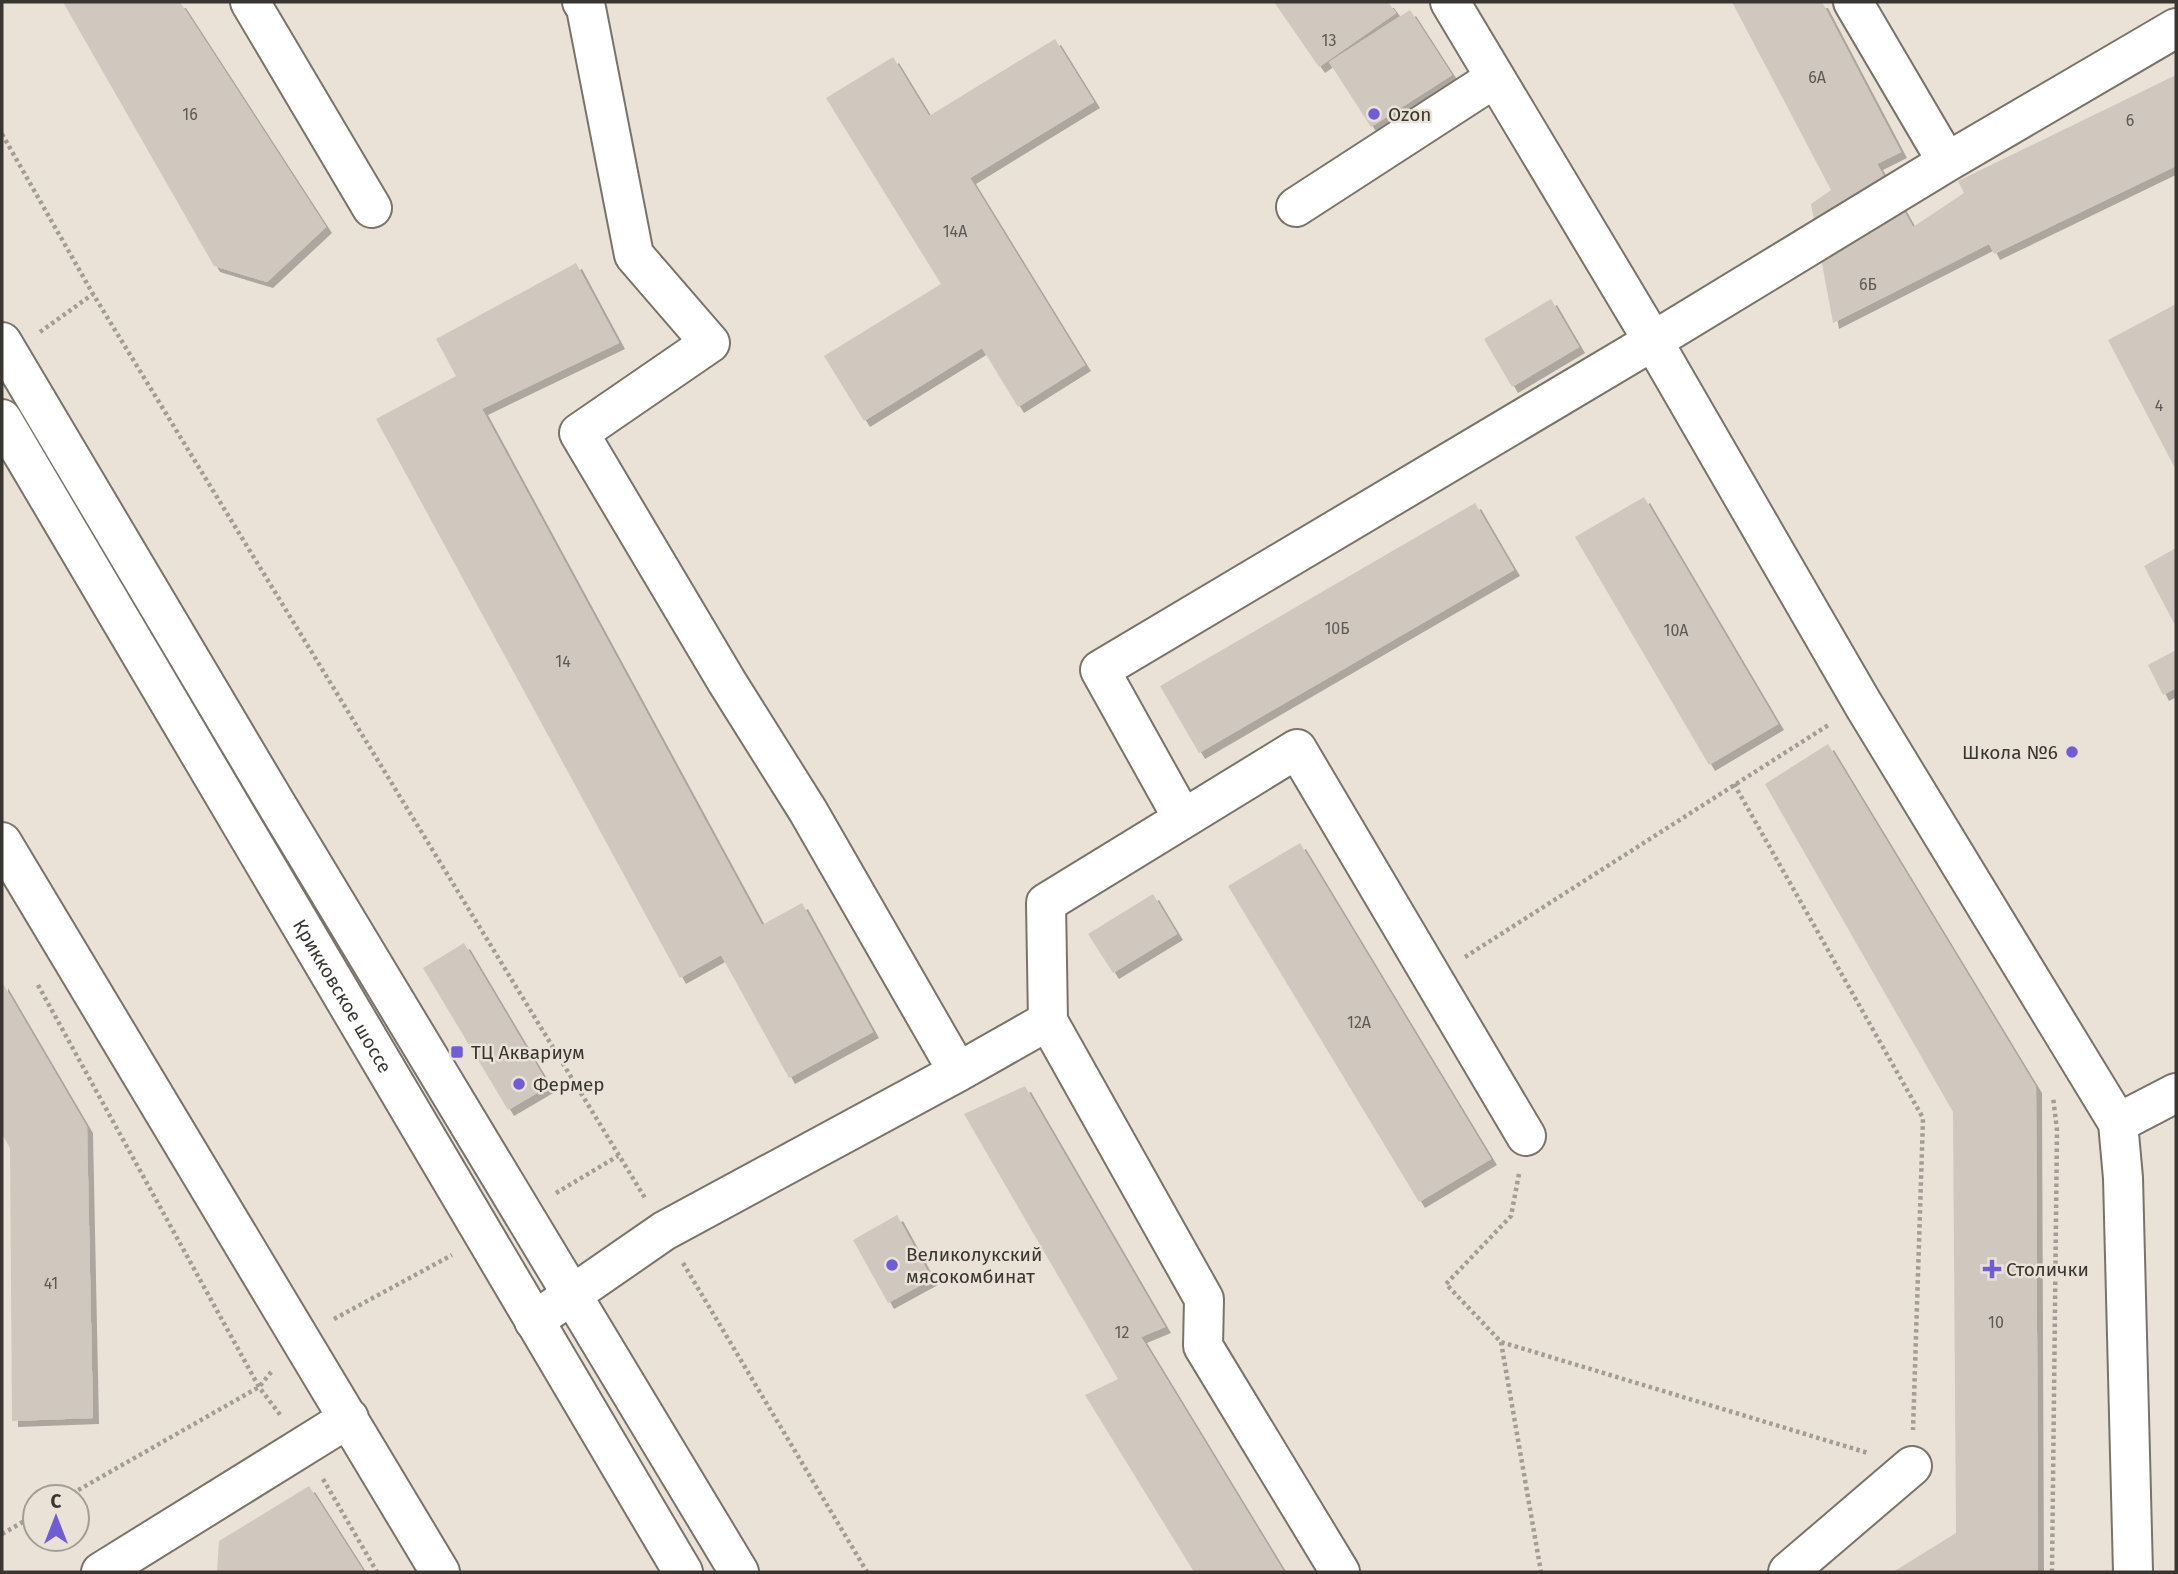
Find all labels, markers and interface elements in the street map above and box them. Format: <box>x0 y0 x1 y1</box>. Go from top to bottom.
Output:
house number: 13 <box>1322 31 1336 50</box>
house number: 6А <box>1808 68 1827 87</box>
place label: Ozon <box>1388 103 1431 126</box>
house number: 16 <box>182 105 198 124</box>
marker: Ozon <box>1366 106 1382 122</box>
house number: 6 <box>2126 111 2134 130</box>
house number: 14А <box>943 222 968 241</box>
house number: 6Б <box>1859 275 1877 294</box>
house number: 4 <box>2155 396 2164 415</box>
house number: 10Б <box>1324 619 1350 638</box>
house number: 10А <box>1663 621 1689 640</box>
house number: 14 <box>555 652 571 671</box>
place label: Школа №6 <box>1962 741 2058 764</box>
marker: Школа №6 <box>2064 744 2080 760</box>
street label: Крикковское шоссе <box>288 915 397 1077</box>
house number: 12А <box>1347 1013 1372 1032</box>
place label: ТЦ Аквариум <box>471 1041 585 1064</box>
marker: ТЦ Аквариум <box>449 1044 465 1060</box>
place label: Фермер <box>533 1073 605 1096</box>
marker: Фермер <box>511 1076 527 1092</box>
place label: Великолукский мясокомбинат <box>906 1243 1042 1288</box>
marker: Великолукский мясокомбинат <box>884 1257 900 1273</box>
place label: Столички <box>2006 1258 2089 1281</box>
marker: Столички <box>1984 1261 2000 1277</box>
house number: 41 <box>44 1274 58 1293</box>
house number: 10 <box>1988 1313 2004 1332</box>
house number: 12 <box>1115 1323 1129 1342</box>
north arrow <box>21 1483 91 1553</box>
text: С <box>51 1490 62 1513</box>

